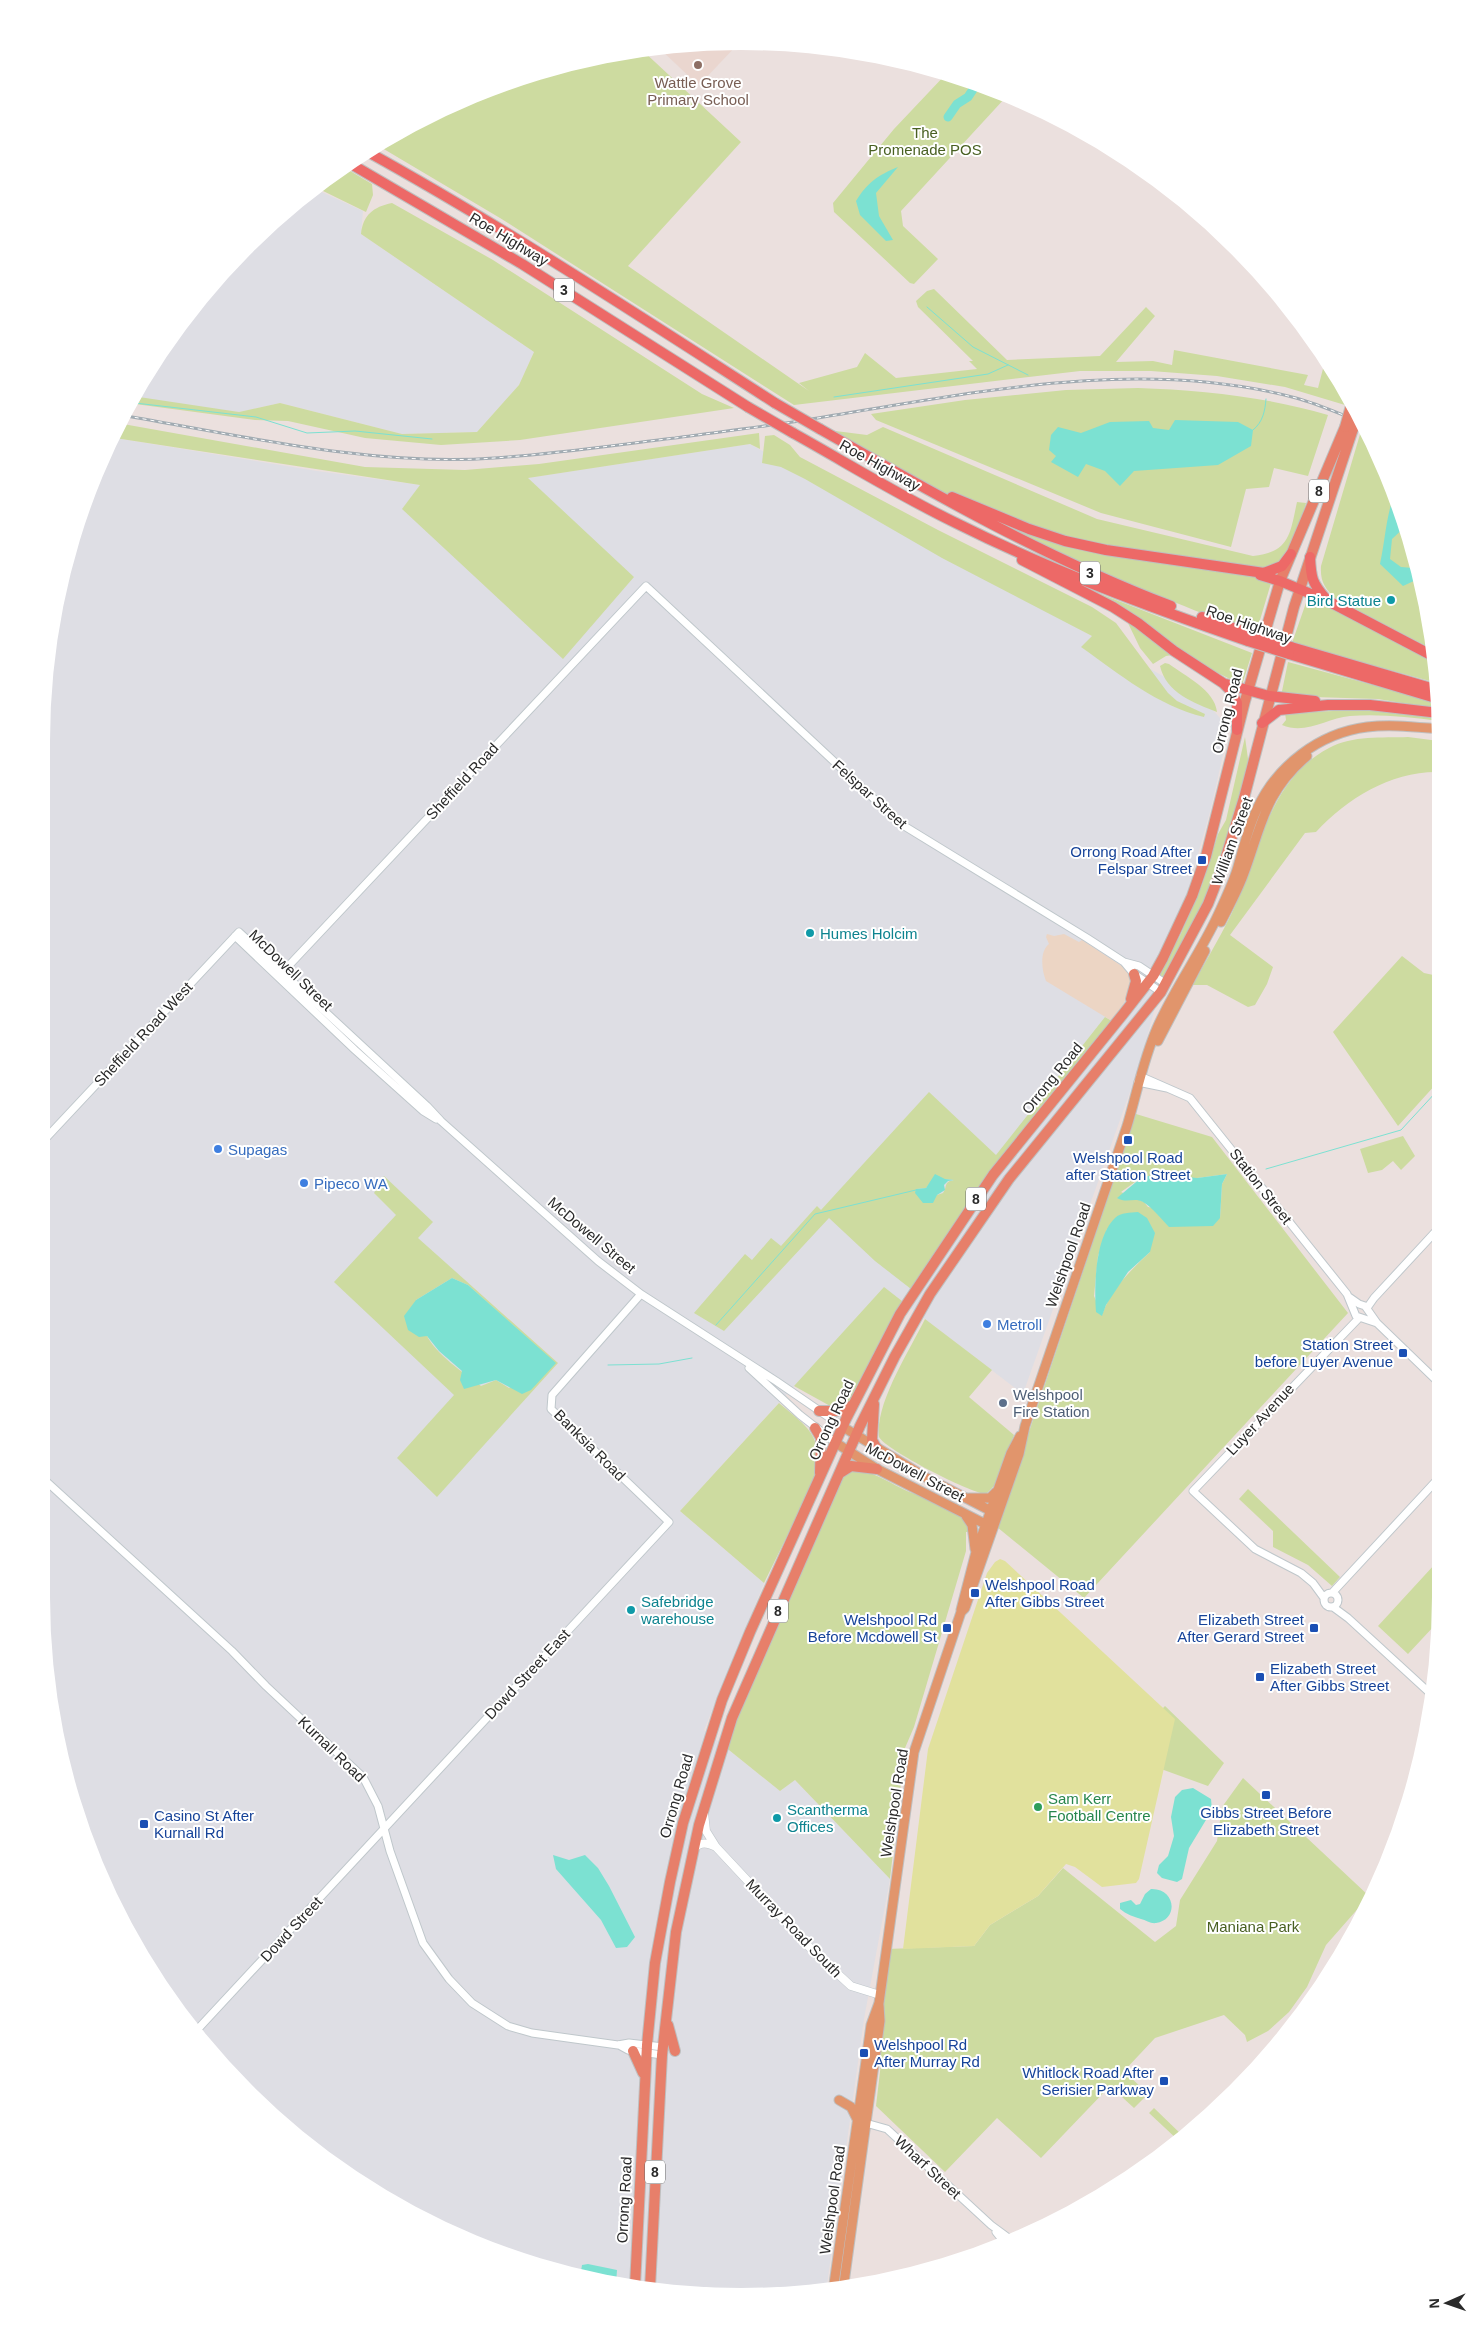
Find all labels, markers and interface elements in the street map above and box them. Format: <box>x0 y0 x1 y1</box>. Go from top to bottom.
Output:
marker: Wattle Grove Primary School <box>692 59 704 71</box>
place label: Wattle Grove Primary School <box>647 74 749 108</box>
park label: The Promenade POS <box>868 124 982 158</box>
street label: Roe Highway <box>466 209 552 270</box>
road number: 3 <box>554 278 574 302</box>
street label: Roe Highway <box>837 436 924 494</box>
road number: 8 <box>1309 480 1329 502</box>
road number: 3 <box>1080 562 1100 584</box>
place label: Bird Statue <box>1307 592 1381 609</box>
marker: Bird Statue <box>1385 594 1397 606</box>
street label: Roe Highway <box>1204 601 1294 647</box>
street label: Orrong Road <box>1208 667 1246 755</box>
street label: Sheffield Road <box>422 739 502 823</box>
street label: Felspar Street <box>829 756 911 832</box>
street label: William Street <box>1208 794 1256 887</box>
place label: Orrong Road After Felspar Street <box>1070 843 1193 877</box>
marker: Orrong Road After Felspar Street <box>1196 854 1208 866</box>
place label: Humes Holcim <box>820 925 918 942</box>
street label: McDowell Street <box>246 926 337 1015</box>
marker: Humes Holcim <box>804 927 816 939</box>
street label: Sheffield Road West <box>90 978 196 1090</box>
street label: Orrong Road <box>1018 1039 1086 1117</box>
marker: Welshpool Road after Station Street <box>1122 1134 1134 1146</box>
place label: Supagas <box>228 1141 287 1158</box>
marker: Supagas <box>212 1143 224 1155</box>
street label: Station Street <box>1226 1145 1296 1228</box>
place label: Welshpool Road after Station Street <box>1065 1149 1191 1183</box>
place label: Pipeco WA <box>314 1175 388 1192</box>
marker: Pipeco WA <box>298 1177 310 1189</box>
road number: 8 <box>966 1188 986 1210</box>
street label: McDowell Street <box>545 1193 640 1277</box>
street label: Welshpool Road <box>1042 1200 1094 1310</box>
place label: Metroll <box>997 1316 1042 1333</box>
marker: Metroll <box>981 1318 993 1330</box>
place label: Station Street before Luyer Avenue <box>1255 1336 1394 1370</box>
marker: Station Street before Luyer Avenue <box>1397 1347 1409 1359</box>
street label: Orrong Road <box>805 1377 857 1463</box>
street label: Luyer Avenue <box>1223 1380 1297 1458</box>
place label: Welshpool Fire Station <box>1013 1386 1090 1420</box>
marker: Welshpool Fire Station <box>997 1397 1009 1409</box>
street label: Banksia Road <box>551 1406 629 1484</box>
street label: McDowell Street <box>863 1439 968 1506</box>
place label: Welshpool Road After Gibbs Street <box>985 1576 1105 1610</box>
marker: Welshpool Road After Gibbs Street <box>969 1587 981 1599</box>
place label: Safebridge warehouse <box>640 1593 714 1627</box>
road number: 8 <box>768 1600 788 1622</box>
marker: Safebridge warehouse <box>625 1604 637 1616</box>
place label: Welshpool Rd Before Mcdowell St <box>808 1611 938 1645</box>
place label: Elizabeth Street After Gerard Street <box>1177 1611 1305 1645</box>
marker: Welshpool Rd Before Mcdowell St <box>941 1622 953 1634</box>
marker: Elizabeth Street After Gerard Street <box>1308 1622 1320 1634</box>
street label: Dowd Street East <box>481 1625 574 1722</box>
place label: Elizabeth Street After Gibbs Street <box>1270 1660 1390 1694</box>
marker: Elizabeth Street After Gibbs Street <box>1254 1671 1266 1683</box>
street label: Kurnall Road <box>295 1713 369 1785</box>
street label: Welshpool Road <box>877 1747 911 1859</box>
street label: Orrong Road <box>656 1752 696 1840</box>
marker: Gibbs Street Before Elizabeth Street <box>1260 1789 1272 1801</box>
place label: Sam Kerr Football Centre <box>1048 1790 1151 1824</box>
place label: Scantherma Offices <box>787 1801 869 1835</box>
marker: Sam Kerr Football Centre <box>1032 1801 1044 1813</box>
place label: Gibbs Street Before Elizabeth Street <box>1200 1804 1332 1838</box>
place label: Casino St After Kurnall Rd <box>154 1807 254 1841</box>
marker: Scantherma Offices <box>771 1812 783 1824</box>
marker: Casino St After Kurnall Rd <box>138 1818 150 1830</box>
street label: Murray Road South <box>743 1875 845 1981</box>
street label: Dowd Street <box>257 1892 326 1965</box>
park label: Maniana Park <box>1207 1918 1300 1935</box>
place label: Welshpool Rd After Murray Rd <box>874 2036 980 2070</box>
marker: Welshpool Rd After Murray Rd <box>858 2047 870 2059</box>
place label: Whitlock Road After Serisier Parkway <box>1022 2064 1154 2098</box>
marker: Whitlock Road After Serisier Parkway <box>1158 2075 1170 2087</box>
street label: Wharf Street <box>891 2132 965 2202</box>
street label: Welshpool Road <box>816 2144 848 2256</box>
street label: Orrong Road <box>613 2156 635 2244</box>
road number: 8 <box>645 2160 665 2184</box>
north arrow <box>1422 2278 1472 2328</box>
text: N <box>1426 2298 1442 2309</box>

